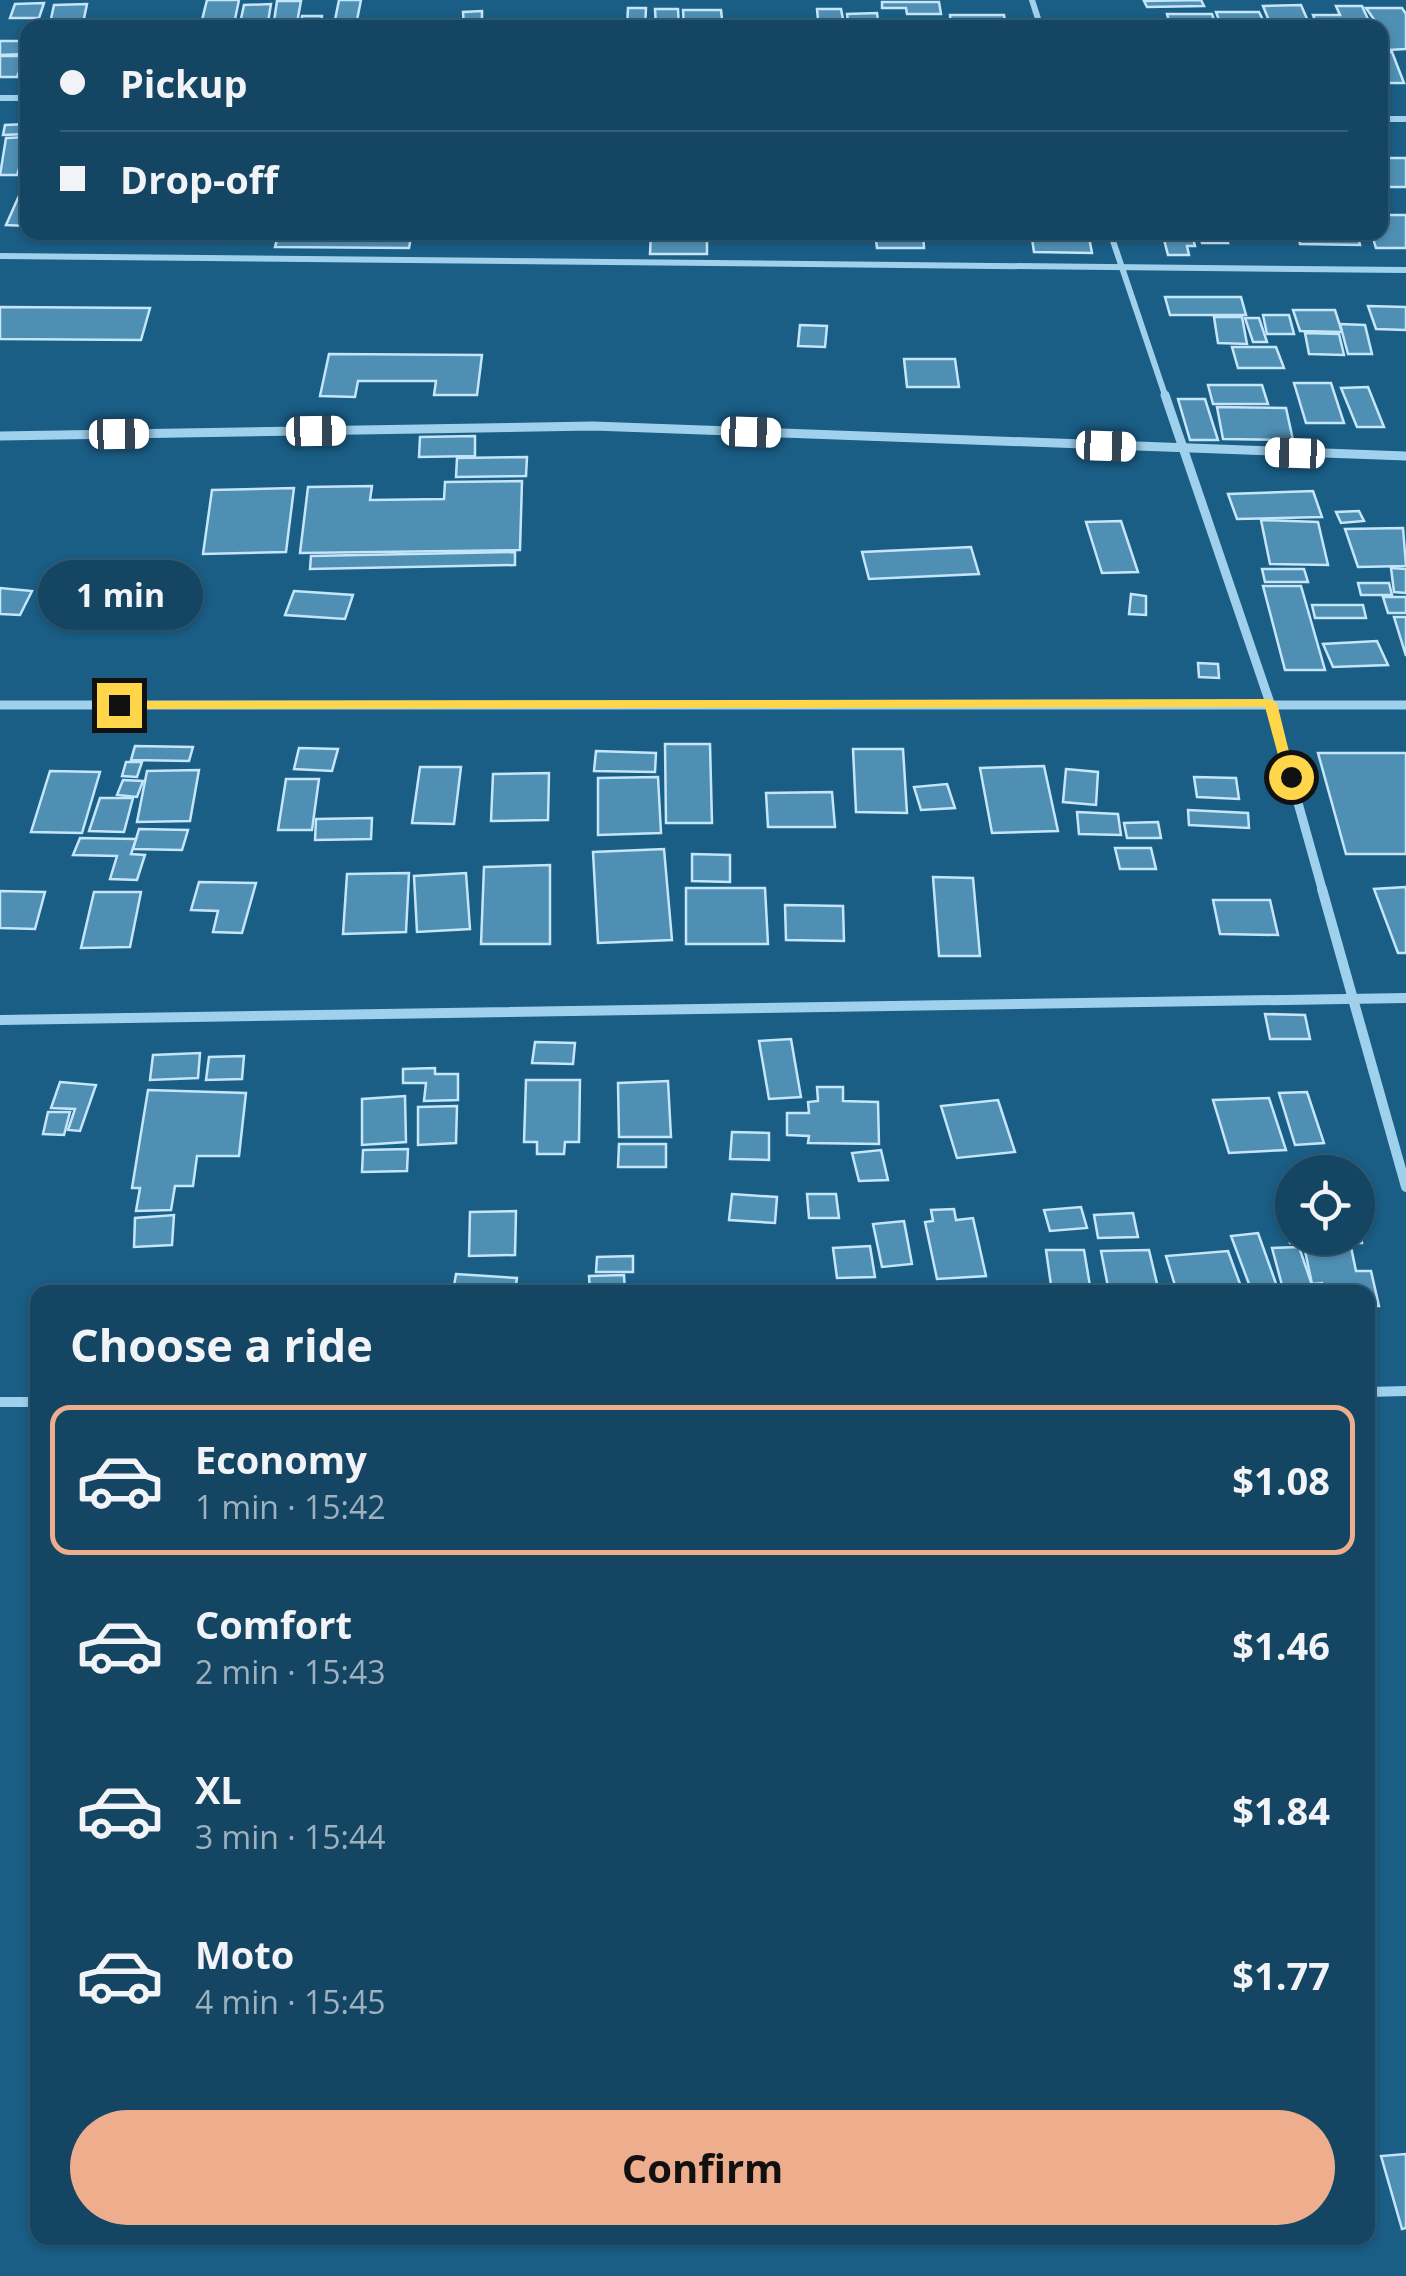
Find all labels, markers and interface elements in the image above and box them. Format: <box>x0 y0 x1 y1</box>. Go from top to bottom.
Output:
text: Pickup <box>120 57 248 109</box>
text: Drop-off <box>120 153 278 205</box>
car <box>286 415 346 447</box>
car <box>720 416 782 448</box>
car <box>89 418 149 450</box>
car <box>1075 430 1137 462</box>
car <box>1264 437 1326 469</box>
callout: 1 min <box>36 560 202 630</box>
text: 1 min <box>76 573 165 616</box>
route end <box>97 683 142 728</box>
route start <box>1269 755 1314 800</box>
map controls <box>1275 1155 1375 1255</box>
button: locate <box>1275 1155 1375 1255</box>
text: Choose a ride <box>70 1314 373 1375</box>
text: Economy <box>195 1433 367 1485</box>
icon: car <box>75 1435 165 1525</box>
text: $1.08 <box>1232 1454 1330 1506</box>
text: 1 min · 15:42 <box>195 1485 386 1528</box>
text: Comfort <box>195 1598 352 1650</box>
icon: car <box>75 1600 165 1690</box>
text: $1.46 <box>1232 1619 1330 1671</box>
text: 2 min · 15:43 <box>195 1650 386 1693</box>
text: XL <box>195 1763 242 1815</box>
icon: car <box>75 1765 165 1855</box>
text: $1.84 <box>1232 1784 1330 1836</box>
text: 3 min · 15:44 <box>195 1815 386 1858</box>
text: Moto <box>195 1928 294 1980</box>
icon: car <box>75 1930 165 2020</box>
text: $1.77 <box>1232 1949 1330 2001</box>
text: 4 min · 15:45 <box>195 1980 386 2023</box>
button: Confirm <box>70 2110 1335 2225</box>

